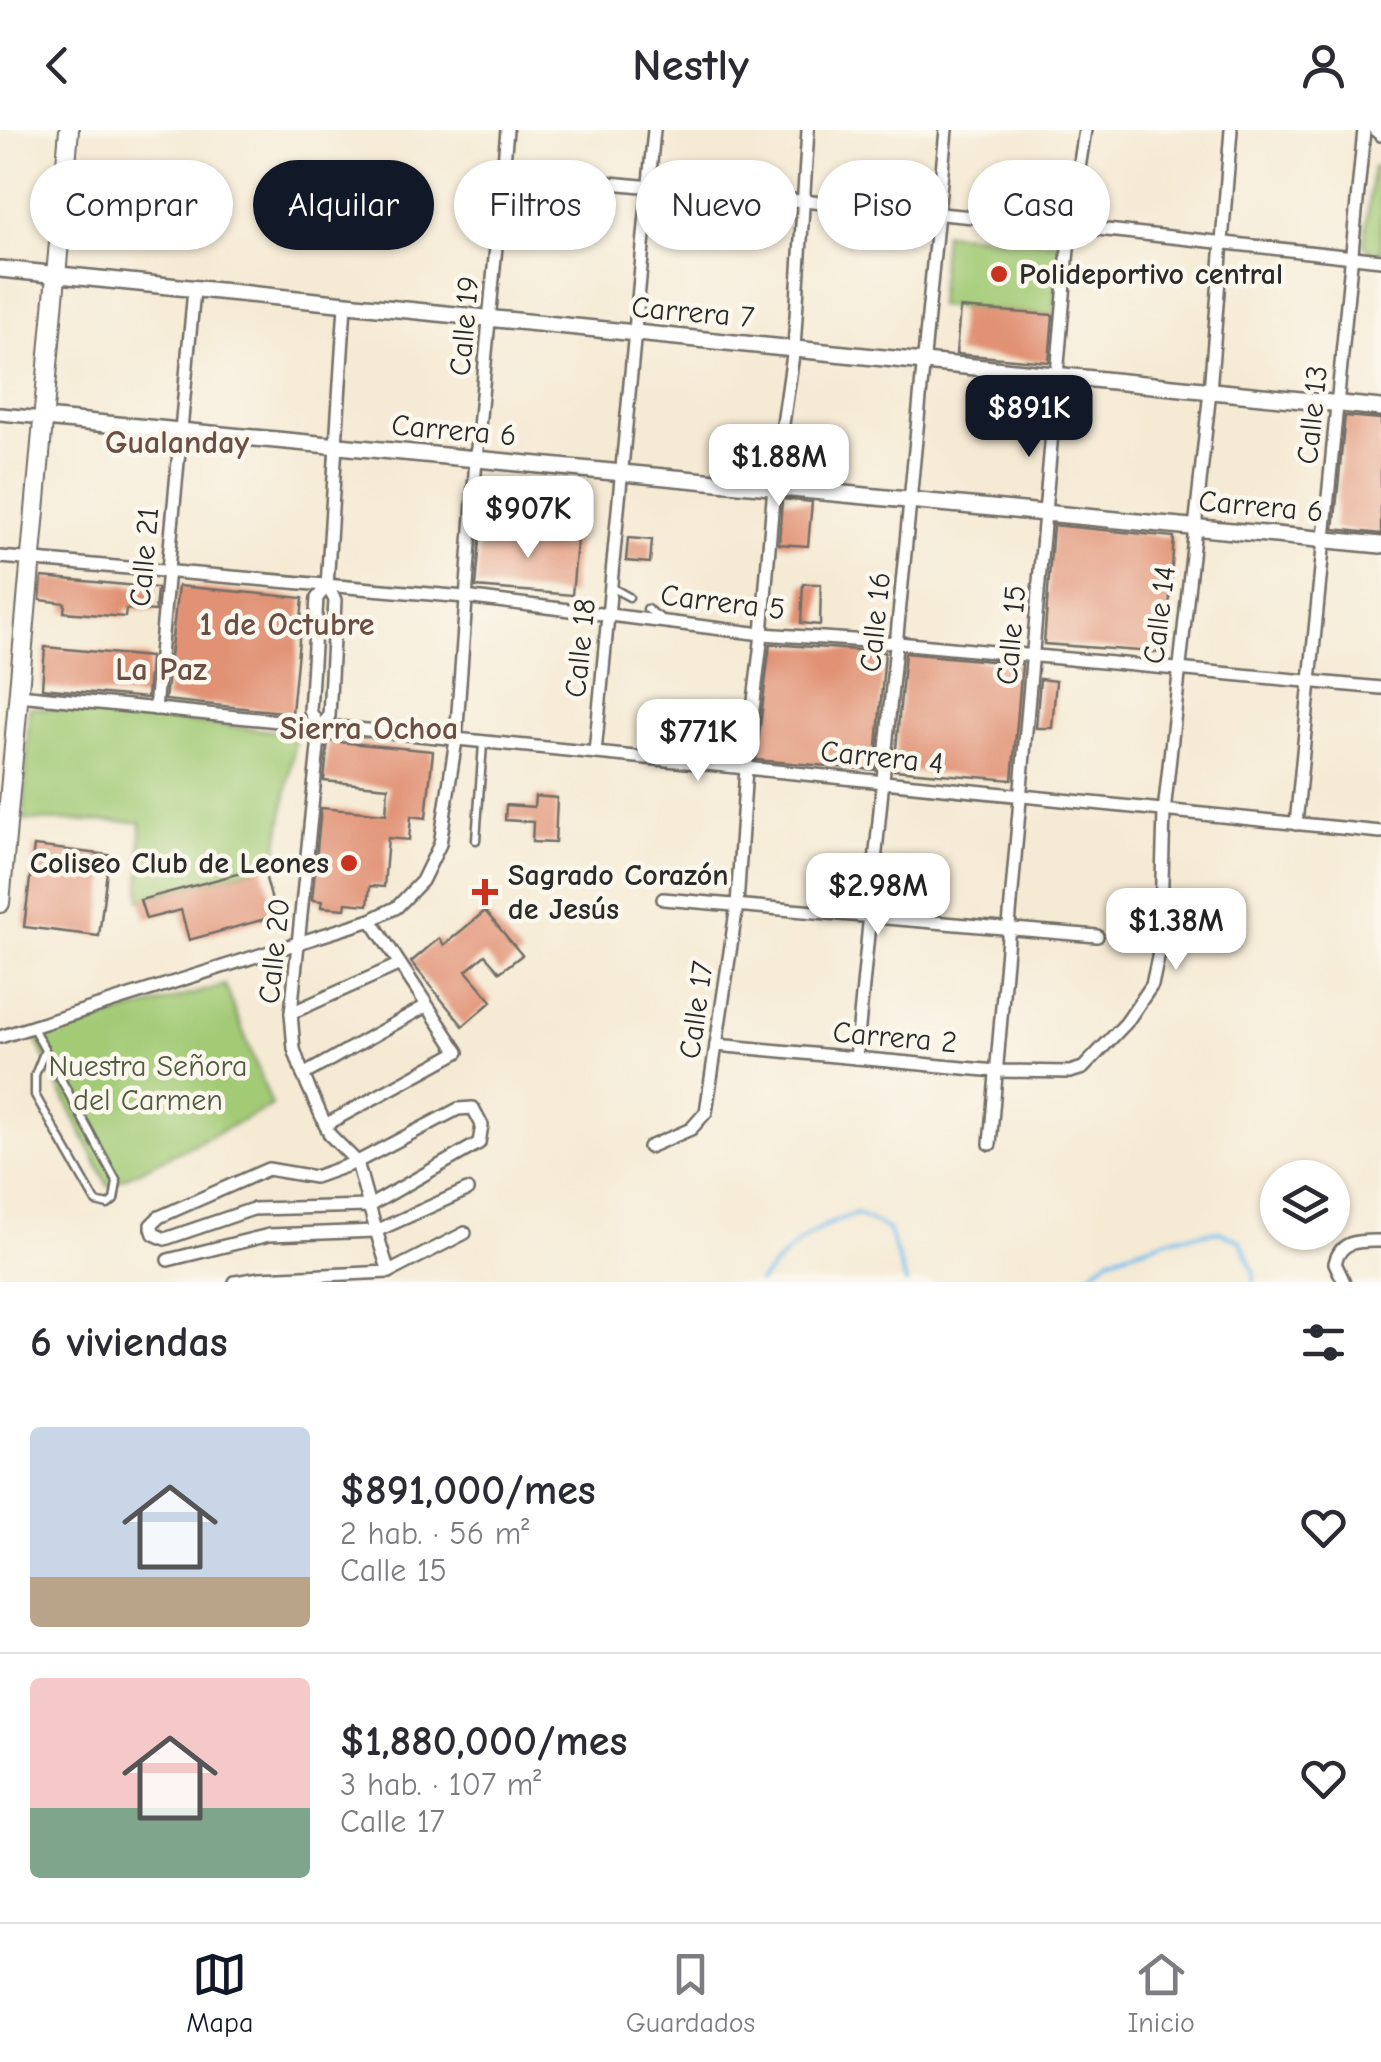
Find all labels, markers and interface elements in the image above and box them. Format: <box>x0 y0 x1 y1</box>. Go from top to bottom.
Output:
icon: back <box>30 38 85 93</box>
icon: person <box>1296 38 1351 93</box>
text: Nestly <box>632 39 749 91</box>
chip: Comprar <box>30 160 233 250</box>
chip: Alquilar <box>253 160 434 250</box>
chip: Filtros <box>454 160 616 250</box>
chip: Nuevo <box>636 160 797 250</box>
chip: Piso <box>817 160 948 250</box>
chip: Casa <box>968 160 1110 250</box>
place label: Polideportivo central <box>1019 257 1283 292</box>
marker: Polideportivo central <box>988 263 1010 285</box>
street label: Calle 19 <box>443 275 486 377</box>
street label: Carrera 7 <box>630 290 756 335</box>
street label: Calle 13 <box>1290 364 1335 466</box>
pin: $891K <box>959 375 1099 460</box>
text: $891K <box>988 389 1070 426</box>
street label: Carrera 6 <box>390 408 518 453</box>
district label: Gualanday <box>105 424 249 461</box>
pin: $1.88M <box>698 424 860 509</box>
text: $1.88M <box>731 438 827 475</box>
pin: $907K <box>458 476 598 561</box>
street label: Carrera 6 <box>1197 484 1325 529</box>
text: $907K <box>485 490 571 527</box>
street label: Calle 21 <box>123 506 166 608</box>
street label: Calle 14 <box>1136 564 1183 666</box>
street label: Calle 16 <box>853 570 898 674</box>
street label: Carrera 5 <box>659 577 787 627</box>
street label: Calle 15 <box>990 584 1033 686</box>
street label: Calle 18 <box>558 597 603 699</box>
district label: 1 de Octubre <box>200 606 374 643</box>
district label: La Paz <box>115 651 207 688</box>
pin: $771K <box>628 699 768 784</box>
district label: Sierra Ochoa <box>280 710 458 747</box>
text: $771K <box>659 713 737 750</box>
street label: Carrera 4 <box>819 734 945 781</box>
place label: Coliseo Club de Leones <box>30 846 329 881</box>
marker: Coliseo Club de Leones <box>338 852 360 874</box>
pin: $2.98M <box>797 853 959 938</box>
place label: Sagrado Corazón de Jesús <box>508 858 728 927</box>
text: $2.98M <box>828 867 928 904</box>
marker: Sagrado Corazón de Jesús <box>472 879 498 905</box>
pin: $1.38M <box>1095 888 1257 973</box>
street label: Calle 20 <box>252 896 297 1006</box>
text: $1.38M <box>1128 902 1224 939</box>
street label: Calle 17 <box>672 959 721 1061</box>
street label: Carrera 2 <box>831 1015 959 1060</box>
park label: Nuestra Señora del Carmen <box>49 1049 247 1118</box>
map controls <box>1260 1160 1350 1250</box>
button: layers <box>1260 1160 1350 1250</box>
icon: filters <box>1296 1315 1351 1370</box>
text: 6 viviendas <box>30 1318 228 1367</box>
text: $891,000/mes <box>340 1466 596 1515</box>
icon: home <box>110 1467 230 1587</box>
icon: heart <box>1296 1500 1351 1555</box>
text: 2 hab. · 56 m² <box>340 1515 529 1552</box>
text: Calle 15 <box>340 1552 447 1589</box>
text: $1,880,000/mes <box>340 1717 627 1766</box>
icon: home <box>110 1718 230 1838</box>
icon: heart <box>1296 1751 1351 1806</box>
text: 3 hab. · 107 m² <box>340 1766 541 1803</box>
text: Calle 17 <box>340 1803 445 1840</box>
tab: Mapa <box>186 1947 253 2039</box>
tab: Guardados <box>626 1947 755 2039</box>
tab: Inicio <box>1127 1947 1195 2039</box>

